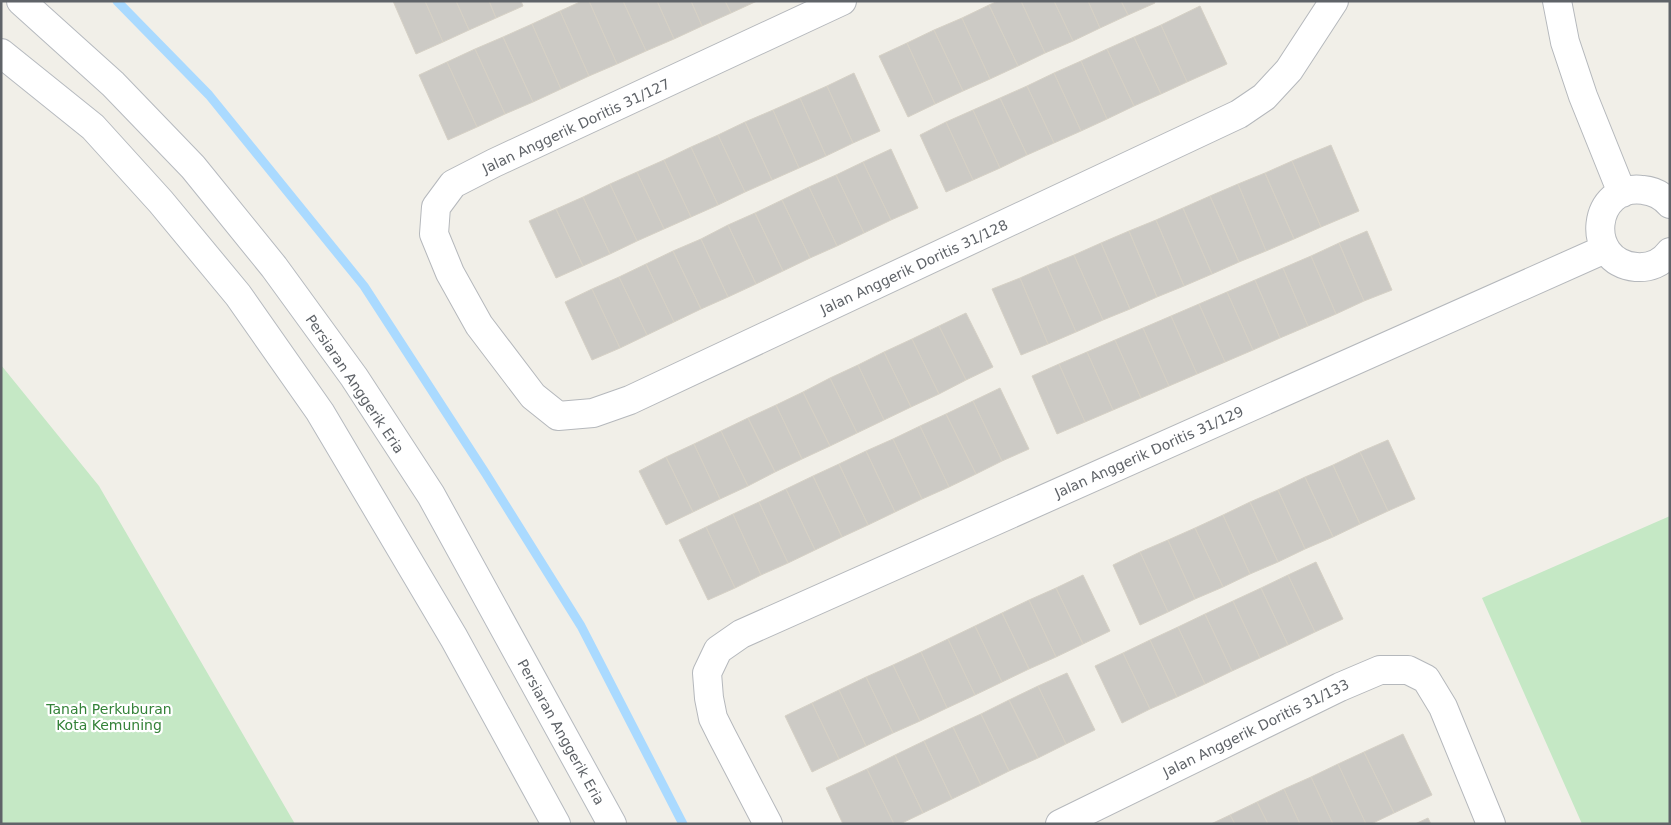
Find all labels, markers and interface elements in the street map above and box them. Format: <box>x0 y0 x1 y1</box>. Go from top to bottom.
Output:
street label: Jalan Anggerik Doritis 31/127 <box>479 75 672 177</box>
street label: Jalan Anggerik Doritis 31/128 <box>817 216 1010 318</box>
street label: Persiaran Anggerik Eria <box>303 312 407 456</box>
street label: Jalan Anggerik Doritis 31/129 <box>1051 403 1246 501</box>
street label: Persiaran Anggerik Eria <box>514 656 608 808</box>
street label: Jalan Anggerik Doritis 31/133 <box>1160 676 1352 781</box>
park label: Tanah Perkuburan Kota Kemuning <box>45 701 172 733</box>

